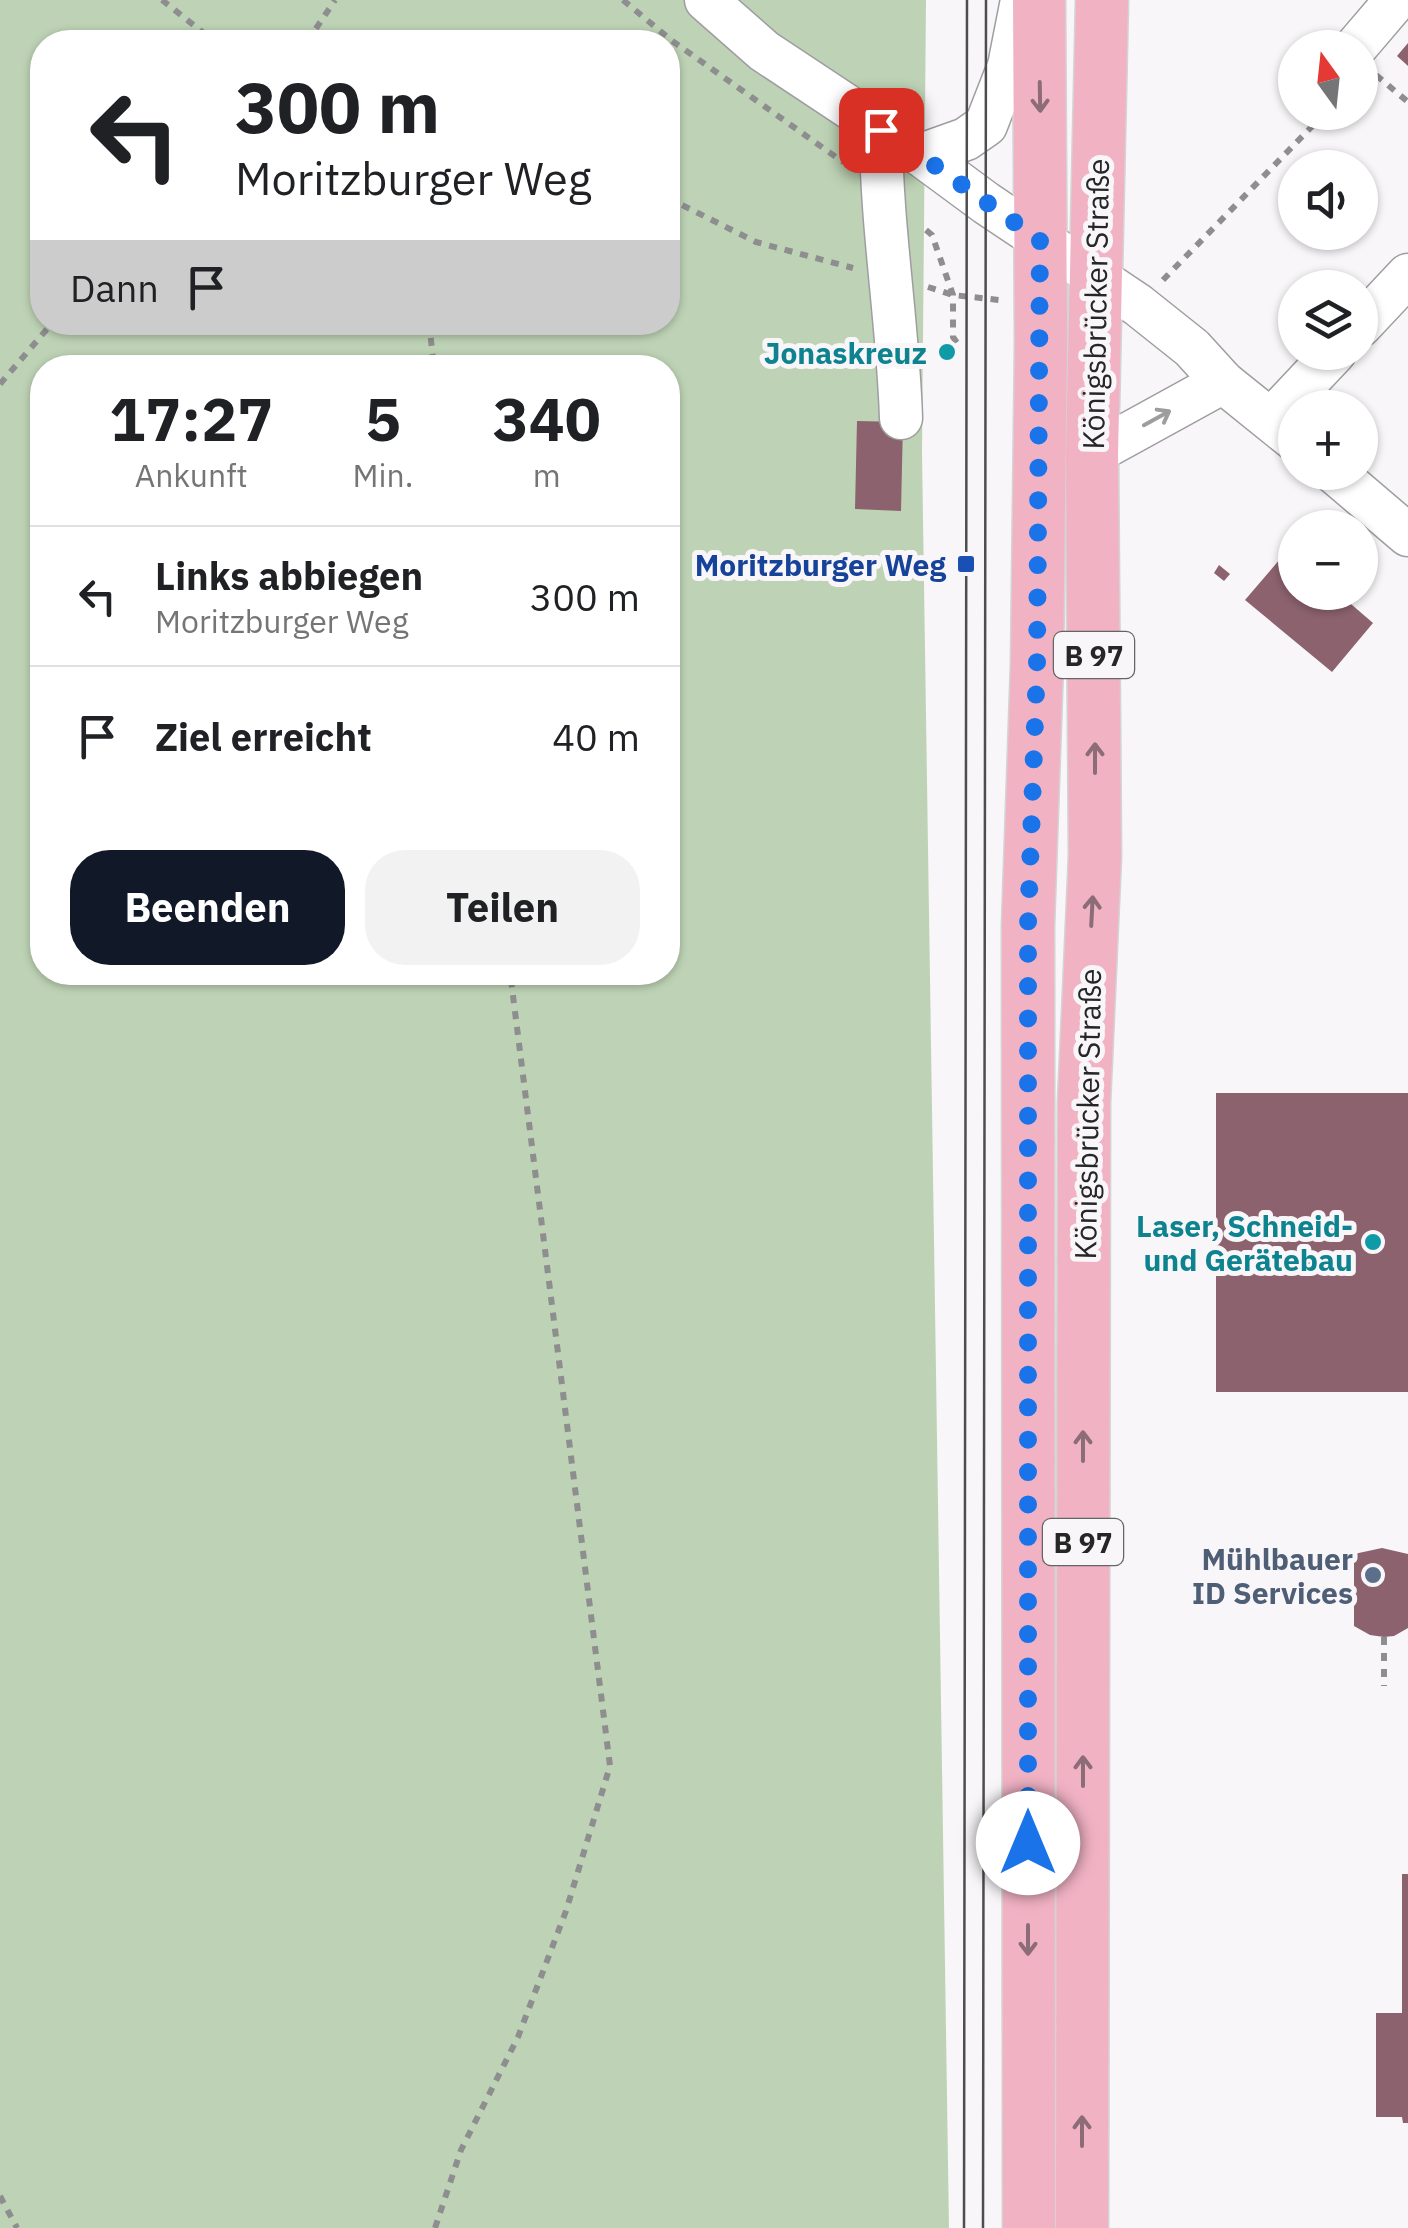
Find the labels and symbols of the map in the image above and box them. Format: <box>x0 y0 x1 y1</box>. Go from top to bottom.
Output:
north arrow <box>1278 30 1378 130</box>
one-way arrow <box>1030 80 1050 113</box>
pin <box>839 88 924 173</box>
street label: Königsbrücker Straße <box>1073 158 1117 450</box>
place label: Jonaskreuz <box>764 333 927 372</box>
marker: Jonaskreuz <box>936 341 958 363</box>
one-way arrow <box>1142 407 1171 427</box>
place label: Moritzburger Weg <box>695 545 946 584</box>
marker: Moritzburger Weg <box>955 553 977 575</box>
road number: B 97 <box>1054 632 1134 678</box>
one-way arrow <box>1086 743 1104 776</box>
one-way arrow <box>1083 895 1102 927</box>
street label: Königsbrücker Straße <box>1065 968 1109 1260</box>
place label: Laser, Schneid- und Gerätebau <box>1136 1206 1353 1279</box>
marker: Laser, Schneid- und Gerätebau <box>1362 1231 1384 1253</box>
one-way arrow <box>1074 1430 1092 1462</box>
road number: B 97 <box>1043 1519 1123 1565</box>
place label: Mühlbauer ID Services <box>1192 1539 1353 1612</box>
marker: Mühlbauer ID Services <box>1362 1564 1384 1586</box>
one-way arrow <box>1074 1755 1092 1788</box>
position arrow <box>976 1791 1080 1895</box>
one-way arrow <box>1018 1924 1038 1956</box>
one-way arrow <box>1072 2115 1092 2148</box>

